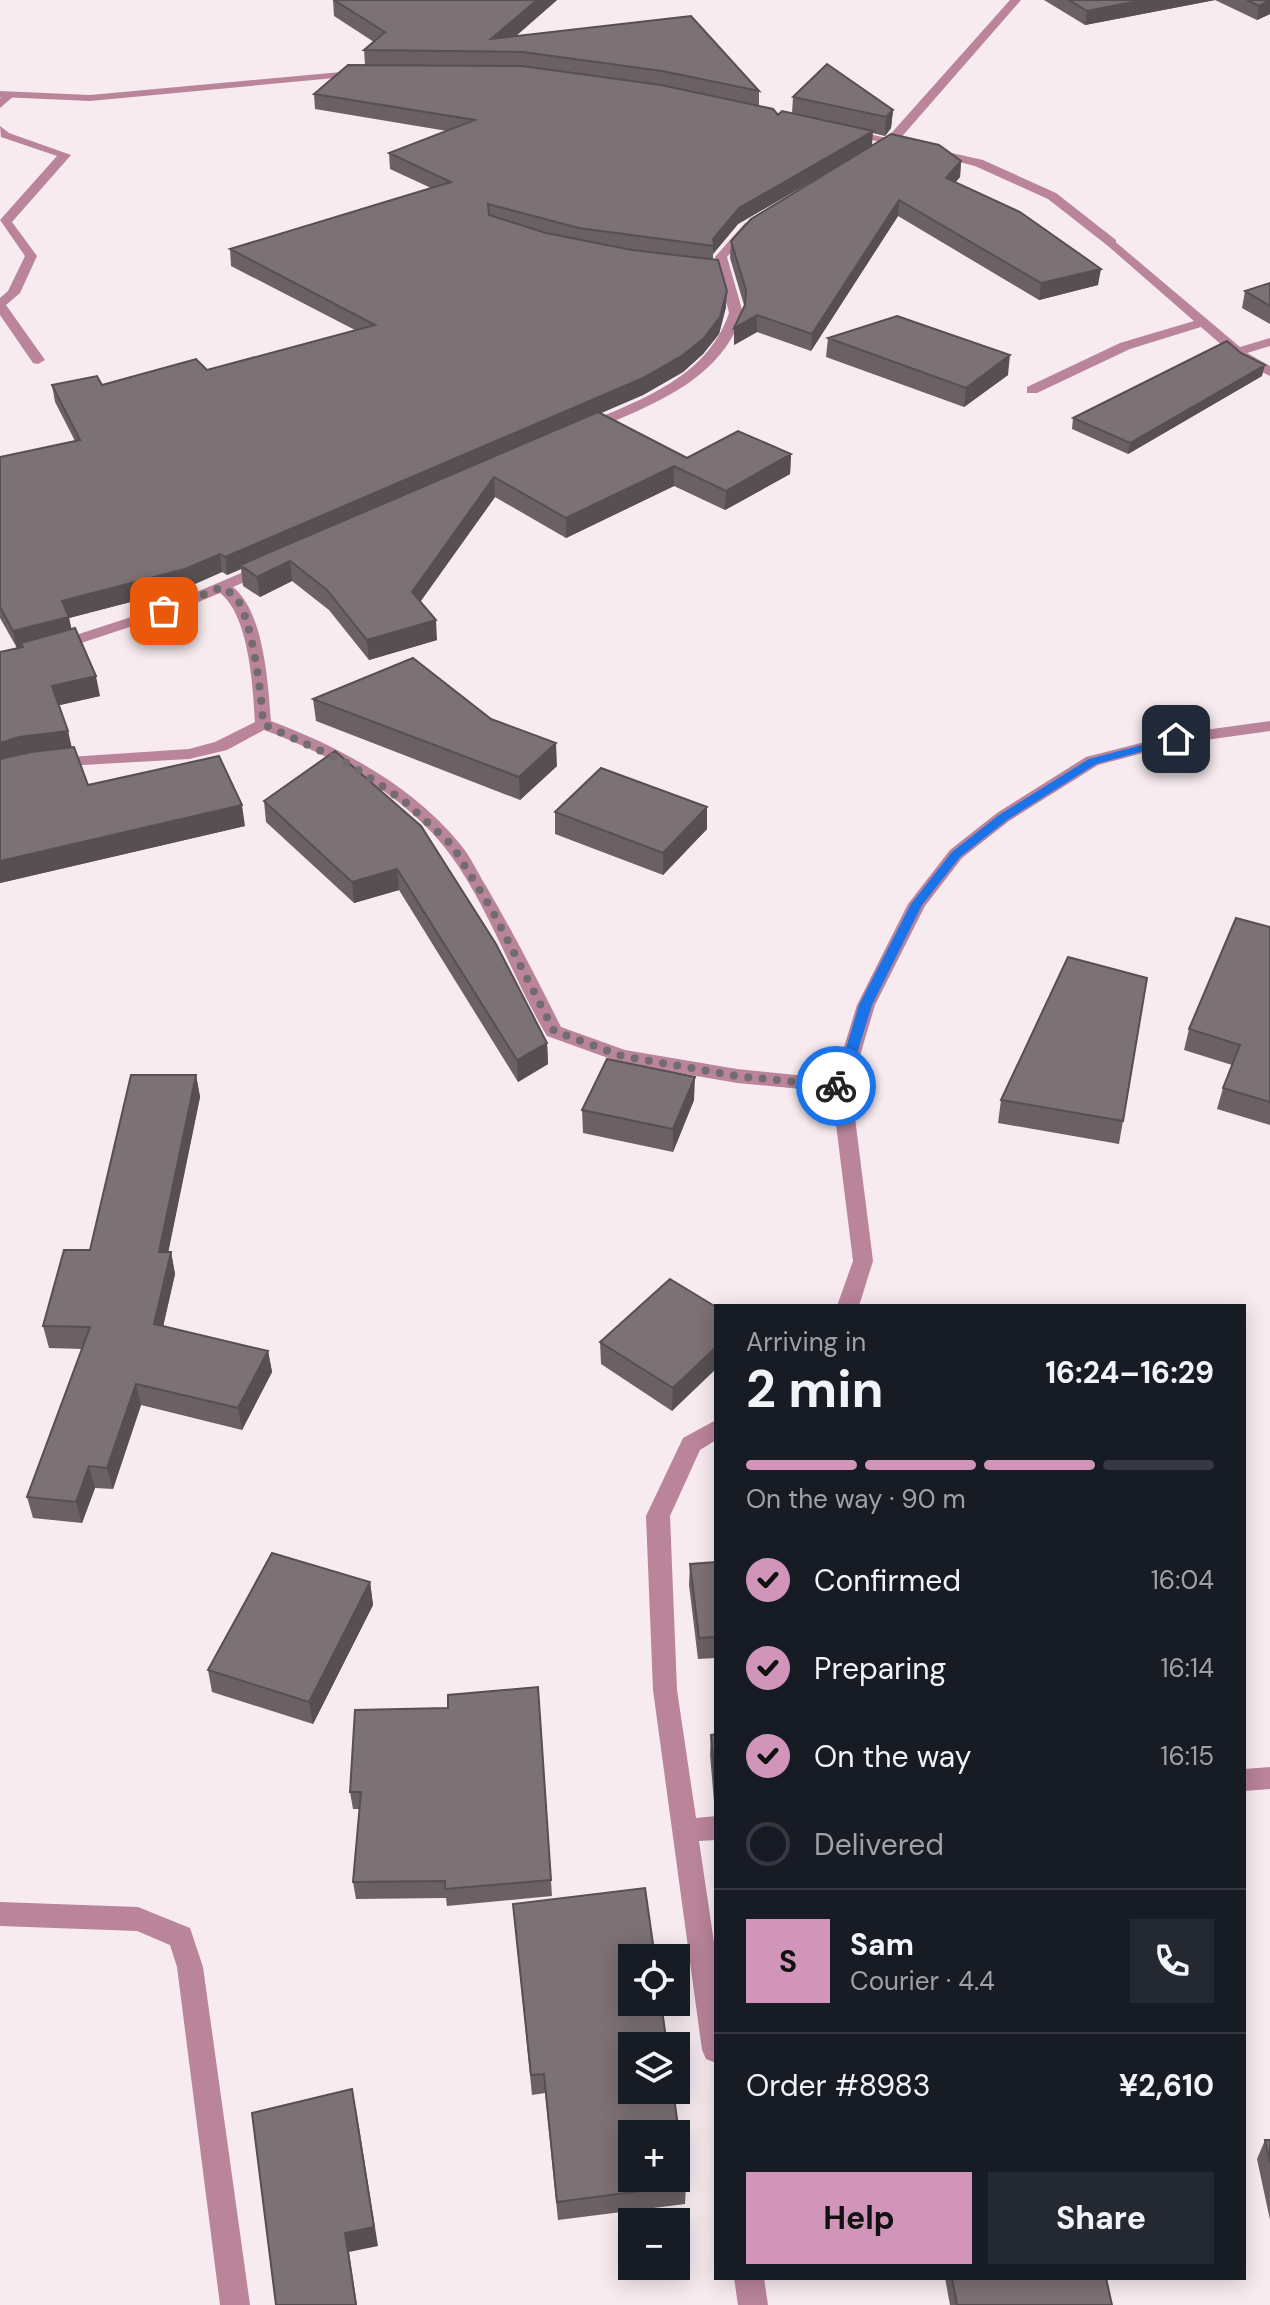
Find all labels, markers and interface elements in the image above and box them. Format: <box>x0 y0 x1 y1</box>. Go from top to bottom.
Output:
pin <box>130 577 198 645</box>
icon: bag <box>142 589 186 633</box>
pin <box>1142 705 1210 773</box>
icon: home <box>1154 717 1198 761</box>
courier <box>796 1046 876 1126</box>
icon: bike <box>814 1064 858 1108</box>
text: Arriving in <box>746 1325 866 1359</box>
text: 16:24–16:29 <box>1045 1353 1214 1392</box>
text: 2 min <box>746 1355 884 1423</box>
text: On the way · 90 m <box>746 1482 966 1516</box>
icon: check <box>746 1558 790 1602</box>
text: Confirmed <box>814 1561 961 1600</box>
text: 16:04 <box>1151 1563 1214 1597</box>
icon: check <box>746 1646 790 1690</box>
text: Preparing <box>814 1649 946 1688</box>
text: 16:14 <box>1160 1651 1214 1685</box>
icon: check <box>746 1734 790 1778</box>
text: On the way <box>814 1737 971 1776</box>
text: 16:15 <box>1160 1739 1214 1773</box>
text: Delivered <box>814 1825 944 1864</box>
button: phone <box>1130 1919 1214 2003</box>
text: Sam <box>850 1925 914 1964</box>
text: S <box>779 1942 797 1981</box>
map controls <box>618 1944 690 2280</box>
button: locate <box>618 1944 690 2016</box>
text: Courier · 4.4 <box>850 1964 995 1998</box>
button: layers <box>618 2032 690 2104</box>
text: Order #8983 <box>746 2066 930 2105</box>
text: ¥2,610 <box>1119 2066 1214 2105</box>
button: + <box>618 2120 690 2192</box>
button: Help <box>746 2172 972 2264</box>
button: Share <box>988 2172 1214 2264</box>
button: − <box>618 2208 690 2280</box>

